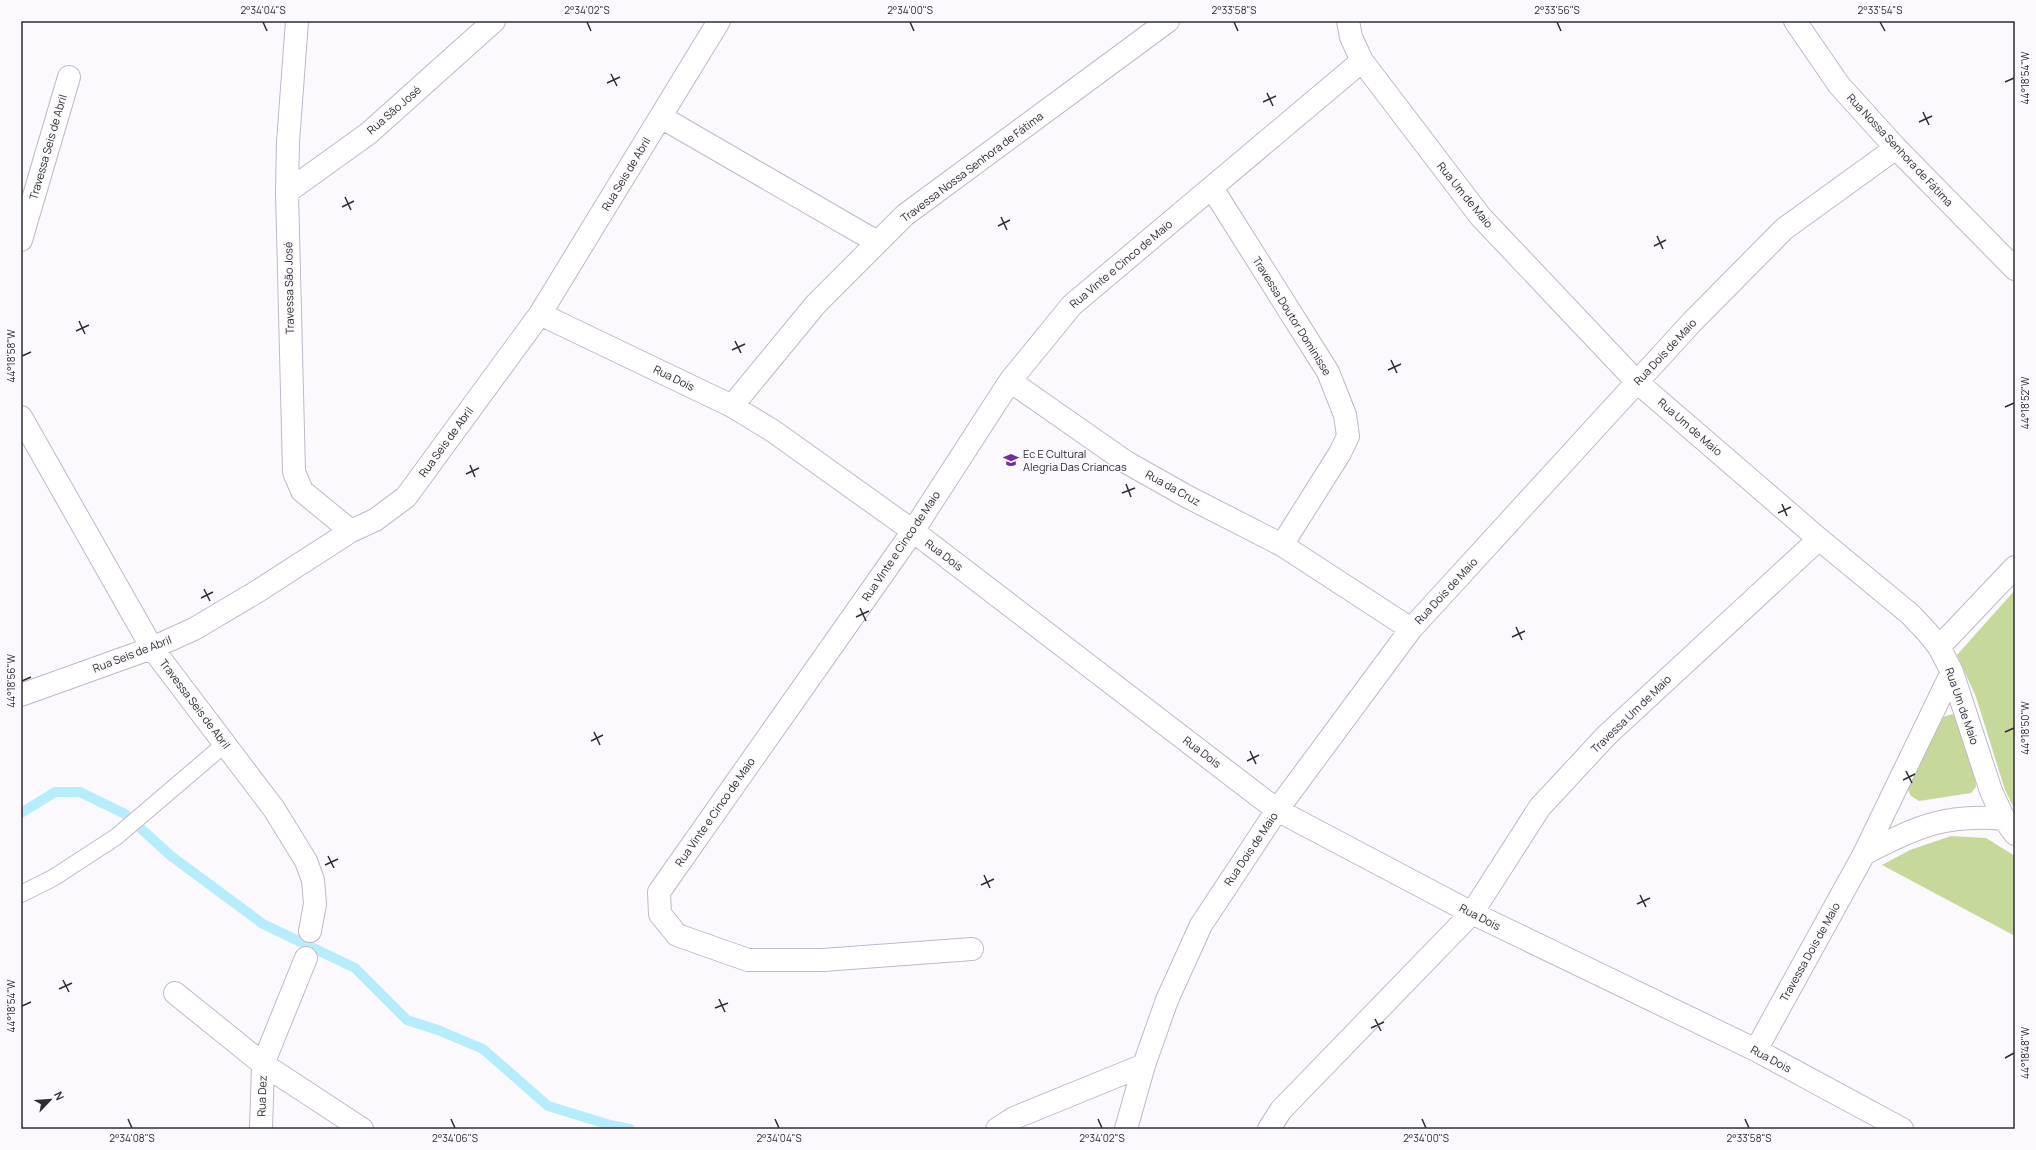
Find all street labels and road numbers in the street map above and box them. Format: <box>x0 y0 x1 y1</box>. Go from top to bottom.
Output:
street label: Rua São José <box>363 82 424 137</box>
street label: Rua Nossa Senhora de Fátima <box>1844 90 1957 209</box>
street label: Travessa Seis de Abril <box>25 93 70 201</box>
street label: Travessa Nossa Senhora de Fátima <box>897 108 1046 225</box>
street label: Rua Seis de Abril <box>598 134 653 213</box>
street label: Rua Um de Maio <box>1434 159 1497 231</box>
street label: Rua Vinte e Cinco de Maio <box>1066 216 1176 311</box>
street label: Travessa São José <box>280 241 297 334</box>
street label: Travessa Doutor Dominisse <box>1250 253 1336 378</box>
street label: Rua Dois de Maio <box>1630 315 1700 388</box>
street label: Rua Dois <box>651 361 697 394</box>
street label: Rua Um de Maio <box>1655 395 1726 459</box>
street label: Rua Seis de Abril <box>415 404 476 480</box>
street label: Rua da Cruz <box>1143 466 1204 509</box>
street label: Rua Vinte e Cinco de Maio <box>858 487 943 604</box>
street label: Rua Dois <box>922 535 967 574</box>
street label: Rua Dois de Maio <box>1411 554 1481 627</box>
street label: Rua Seis de Abril <box>90 632 173 675</box>
street label: Travessa Seis de Abril <box>157 656 234 752</box>
street label: Rua Um de Maio <box>1942 665 1983 747</box>
street label: Travessa Um de Maio <box>1587 671 1674 756</box>
street label: Rua Dois <box>1180 732 1225 771</box>
street label: Rua Vinte e Cinco de Maio <box>671 754 758 869</box>
street label: Rua Dois de Maio <box>1220 809 1281 888</box>
street label: Travessa Dois de Maio <box>1776 899 1843 1004</box>
street label: Rua Dois <box>1457 900 1503 933</box>
street label: Rua Dois <box>1748 1042 1794 1076</box>
street label: Rua Dez <box>253 1075 270 1117</box>

